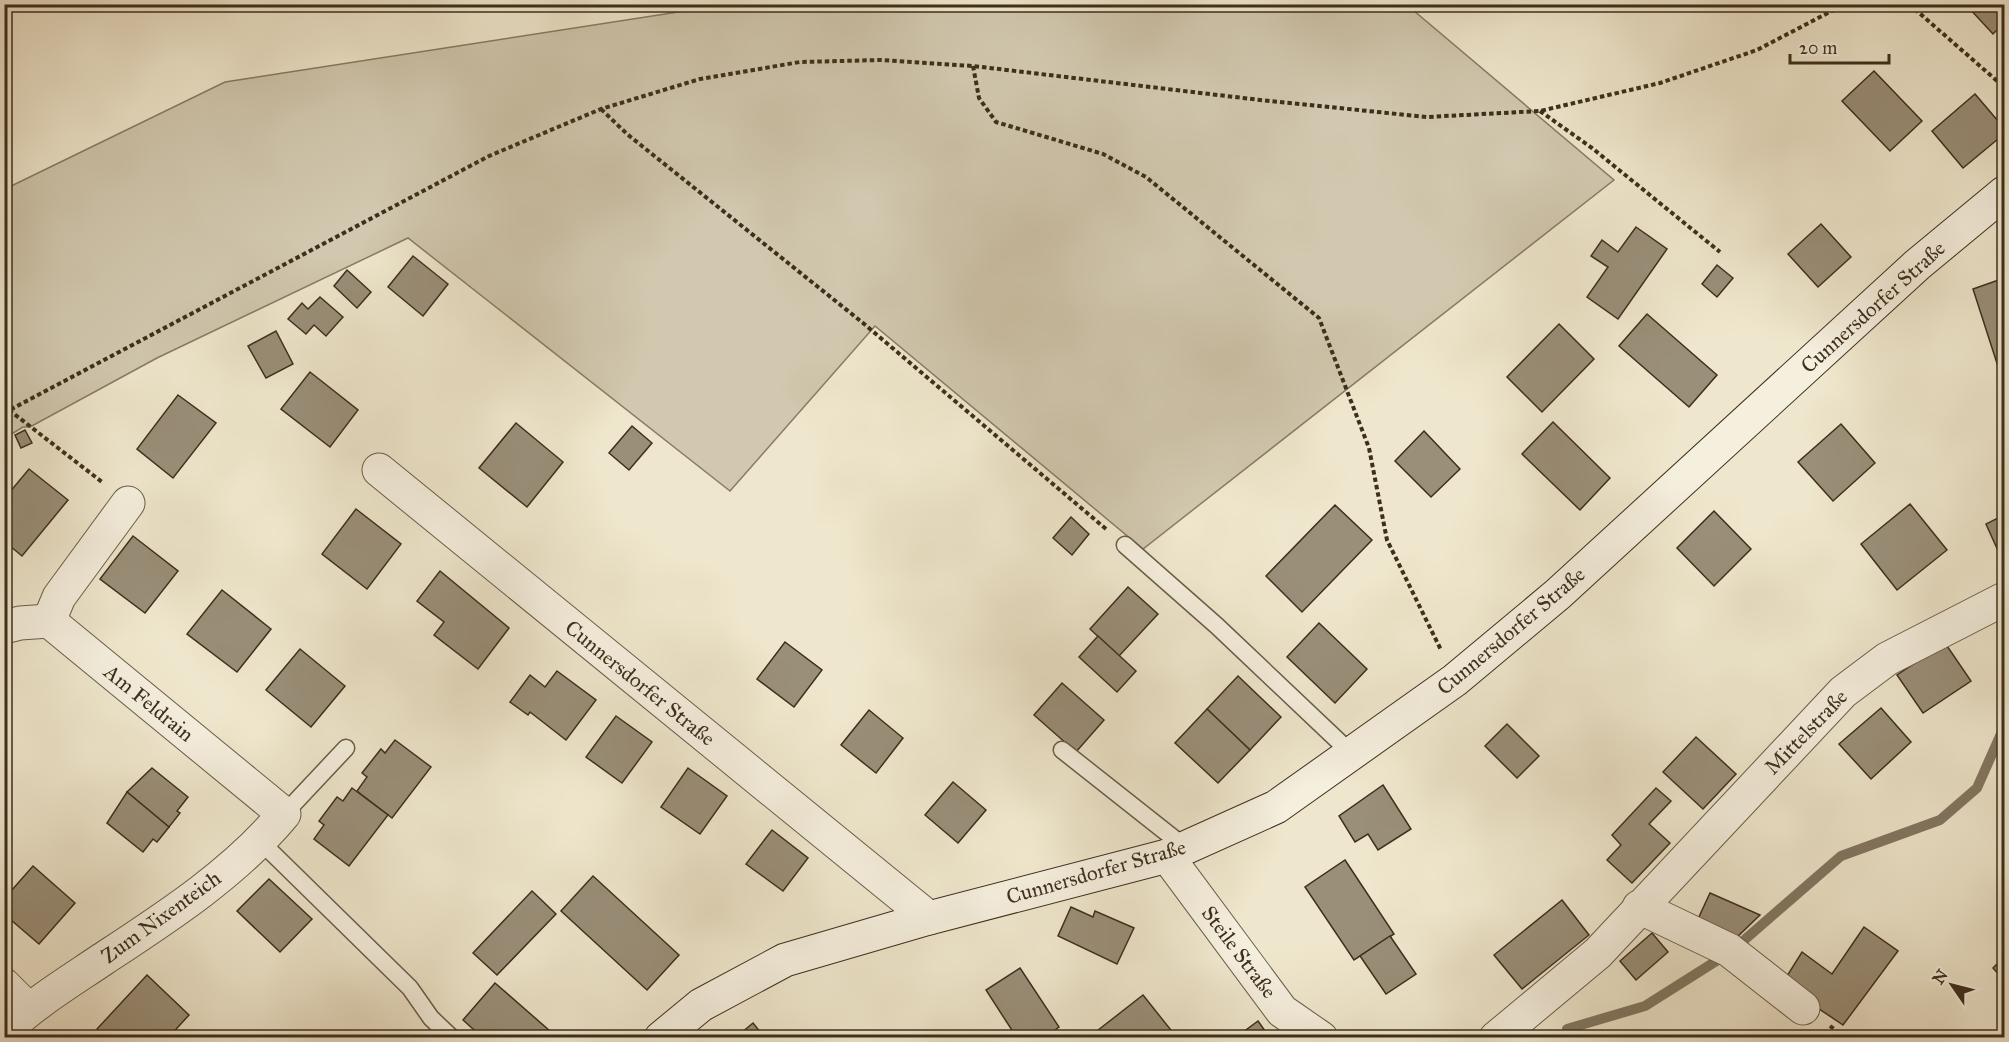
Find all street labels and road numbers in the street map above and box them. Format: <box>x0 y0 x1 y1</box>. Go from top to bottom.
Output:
street label: Cunnersdorfer Straße <box>1795 235 1951 379</box>
street label: Cunnersdorfer Straße <box>1432 561 1591 701</box>
street label: Cunnersdorfer Straße <box>560 615 720 752</box>
street label: Am Feldrain <box>98 658 199 747</box>
street label: Mittelstraße <box>1759 684 1853 780</box>
street label: Cunnersdorfer Straße <box>1003 834 1189 910</box>
street label: Zum Nixenteich <box>96 865 226 969</box>
street label: Steile Straße <box>1196 901 1282 1003</box>

